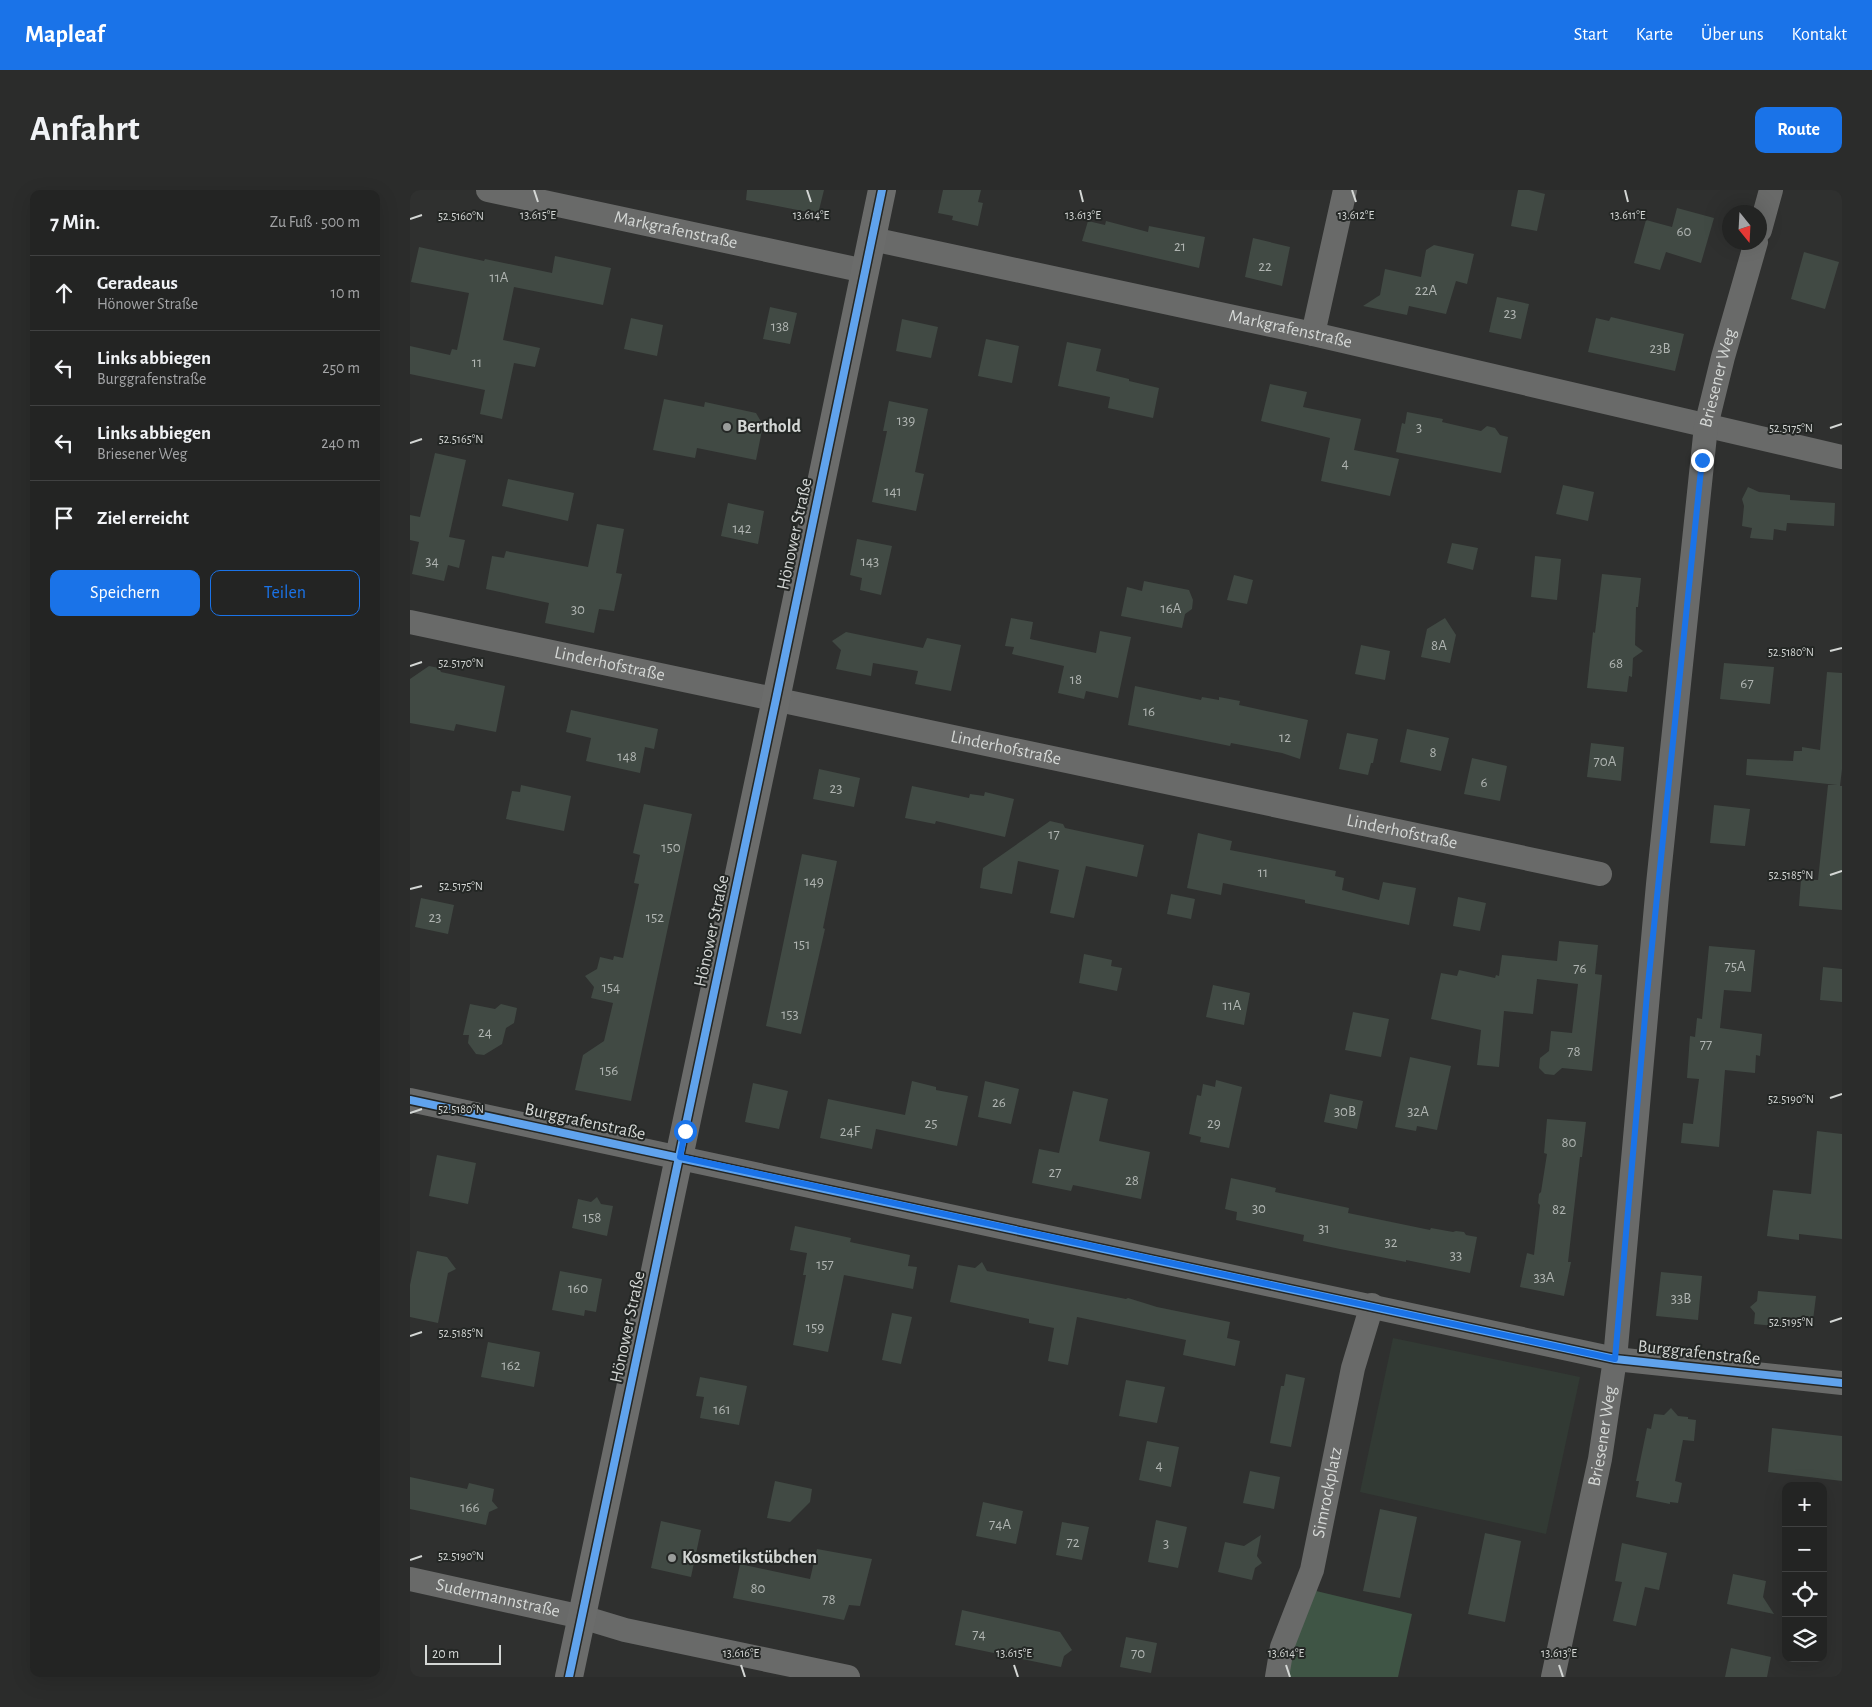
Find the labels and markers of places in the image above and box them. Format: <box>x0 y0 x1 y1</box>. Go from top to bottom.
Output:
place label: Berthold <box>737 418 801 436</box>
marker: Berthold <box>721 421 733 433</box>
place label: Kosmetikstübchen <box>682 1549 817 1567</box>
marker: Kosmetikstübchen <box>666 1552 678 1564</box>

